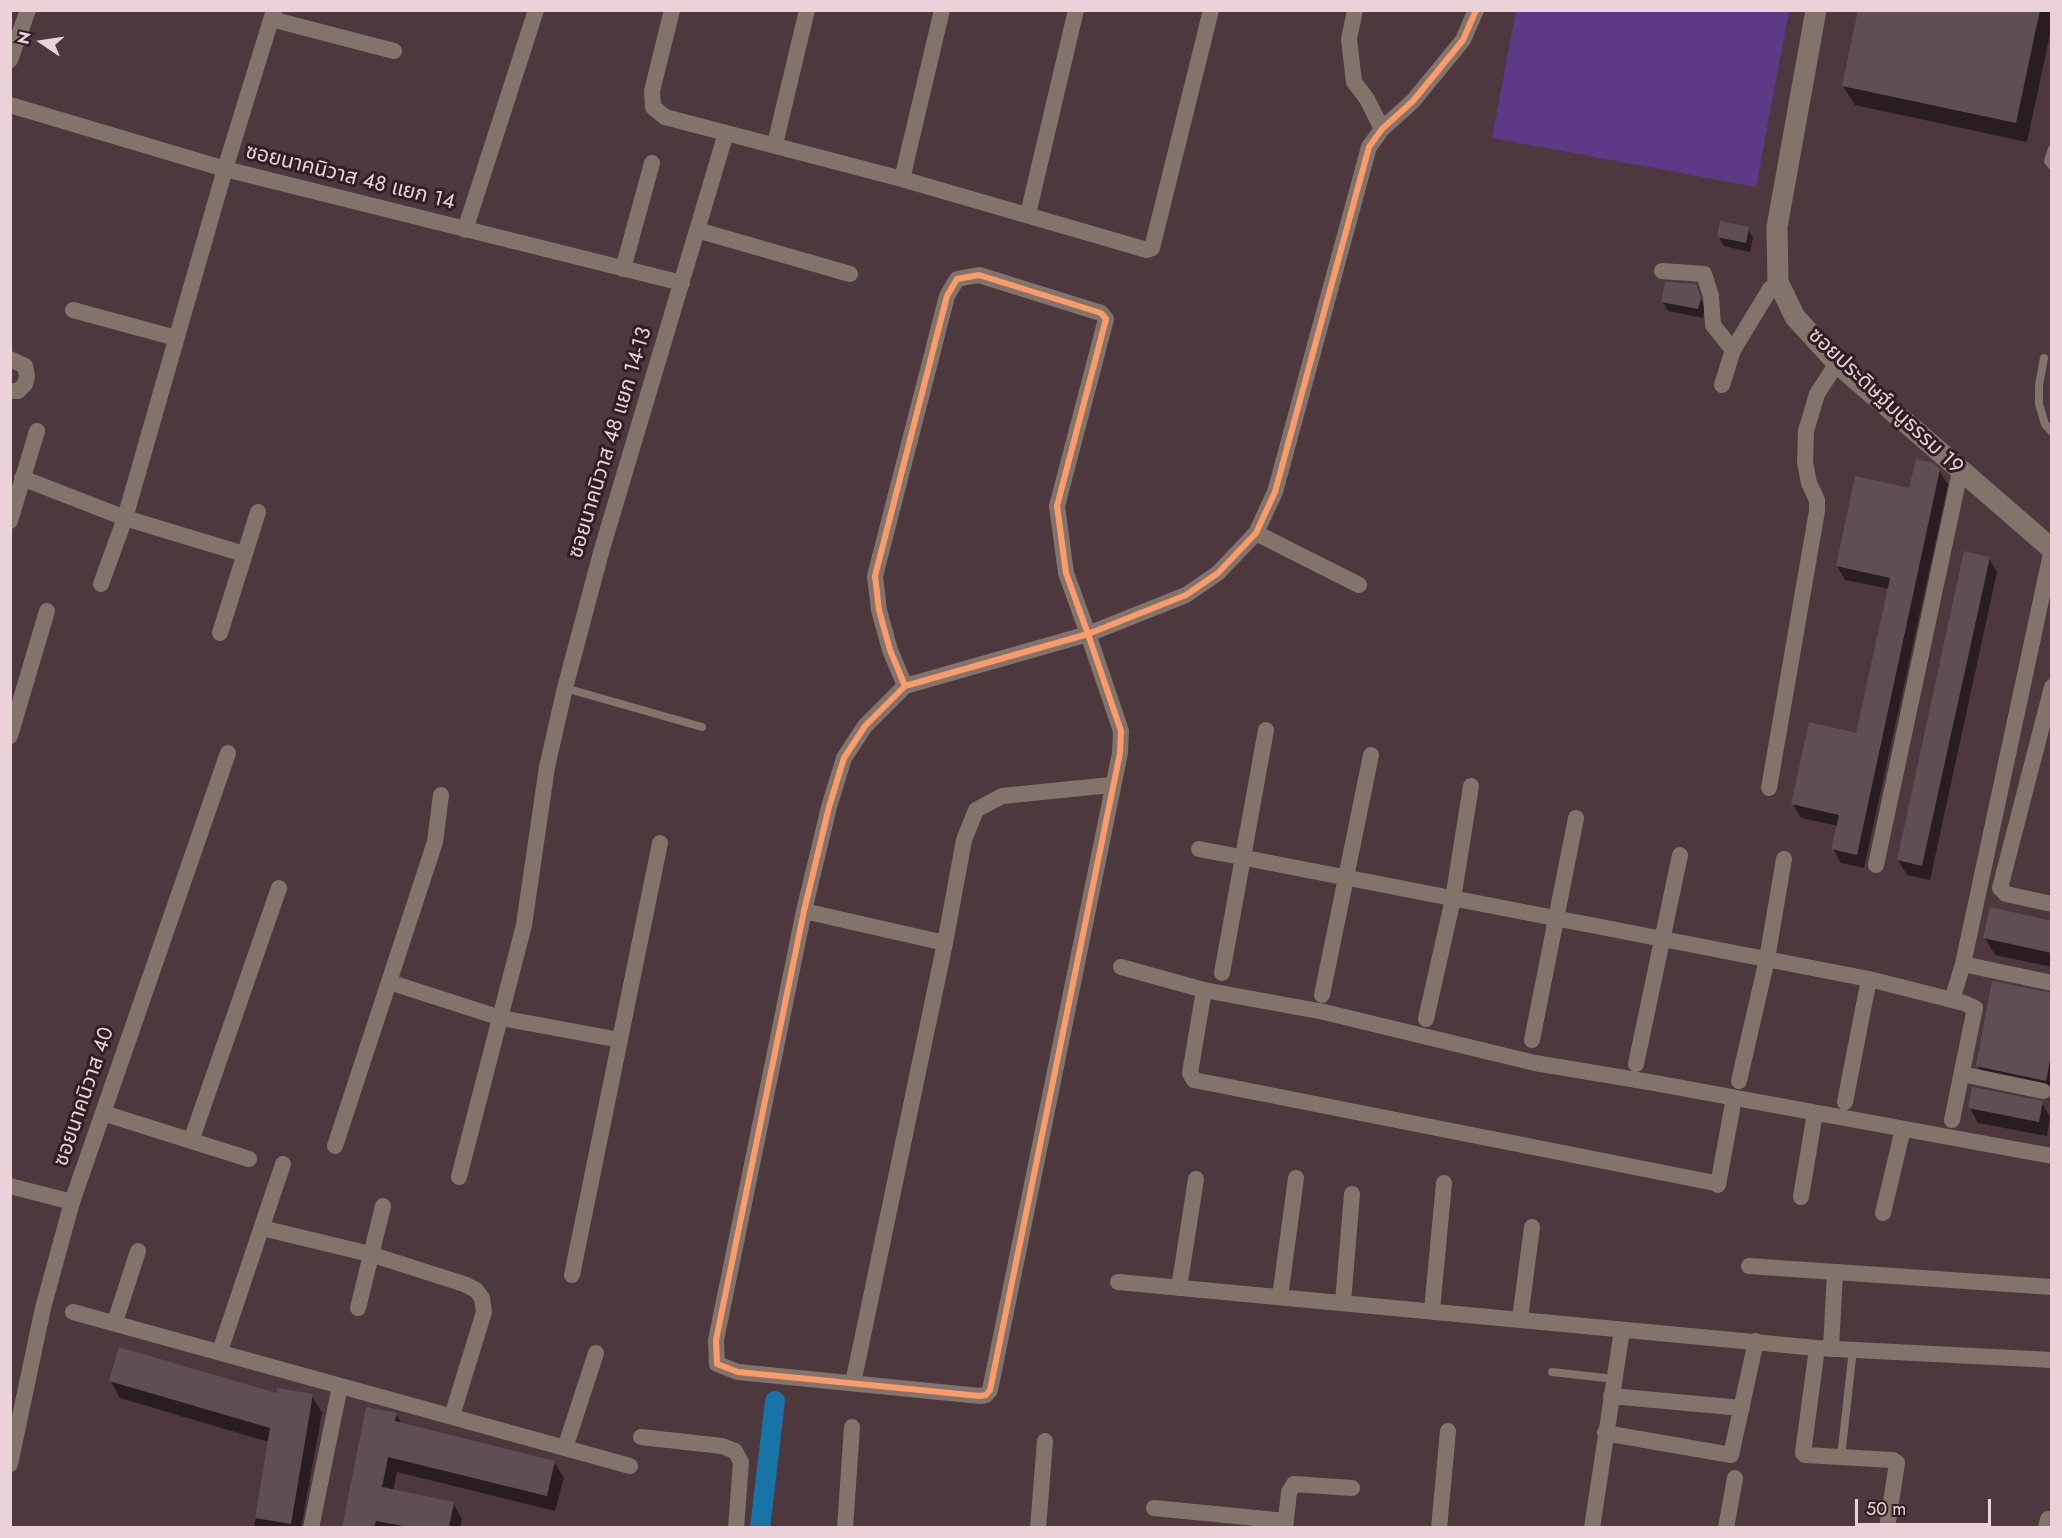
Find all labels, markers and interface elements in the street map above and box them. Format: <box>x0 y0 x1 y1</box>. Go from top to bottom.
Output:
north arrow <box>12 12 72 72</box>
text: N <box>11 29 37 47</box>
street label: ซอยนาคนิวาส 48 แยก 14 <box>243 140 457 216</box>
street label: ซอยนาคนิวาส 48 แยก 14-13 <box>564 324 658 562</box>
street label: ซอยประดิษฐ์มนูธรรม 19 <box>1802 324 1968 480</box>
street label: ซอยนาคนิวาส 40 <box>49 1024 121 1170</box>
scale bar <box>1858 1487 1994 1525</box>
text: 50 m <box>1866 1496 1906 1522</box>

